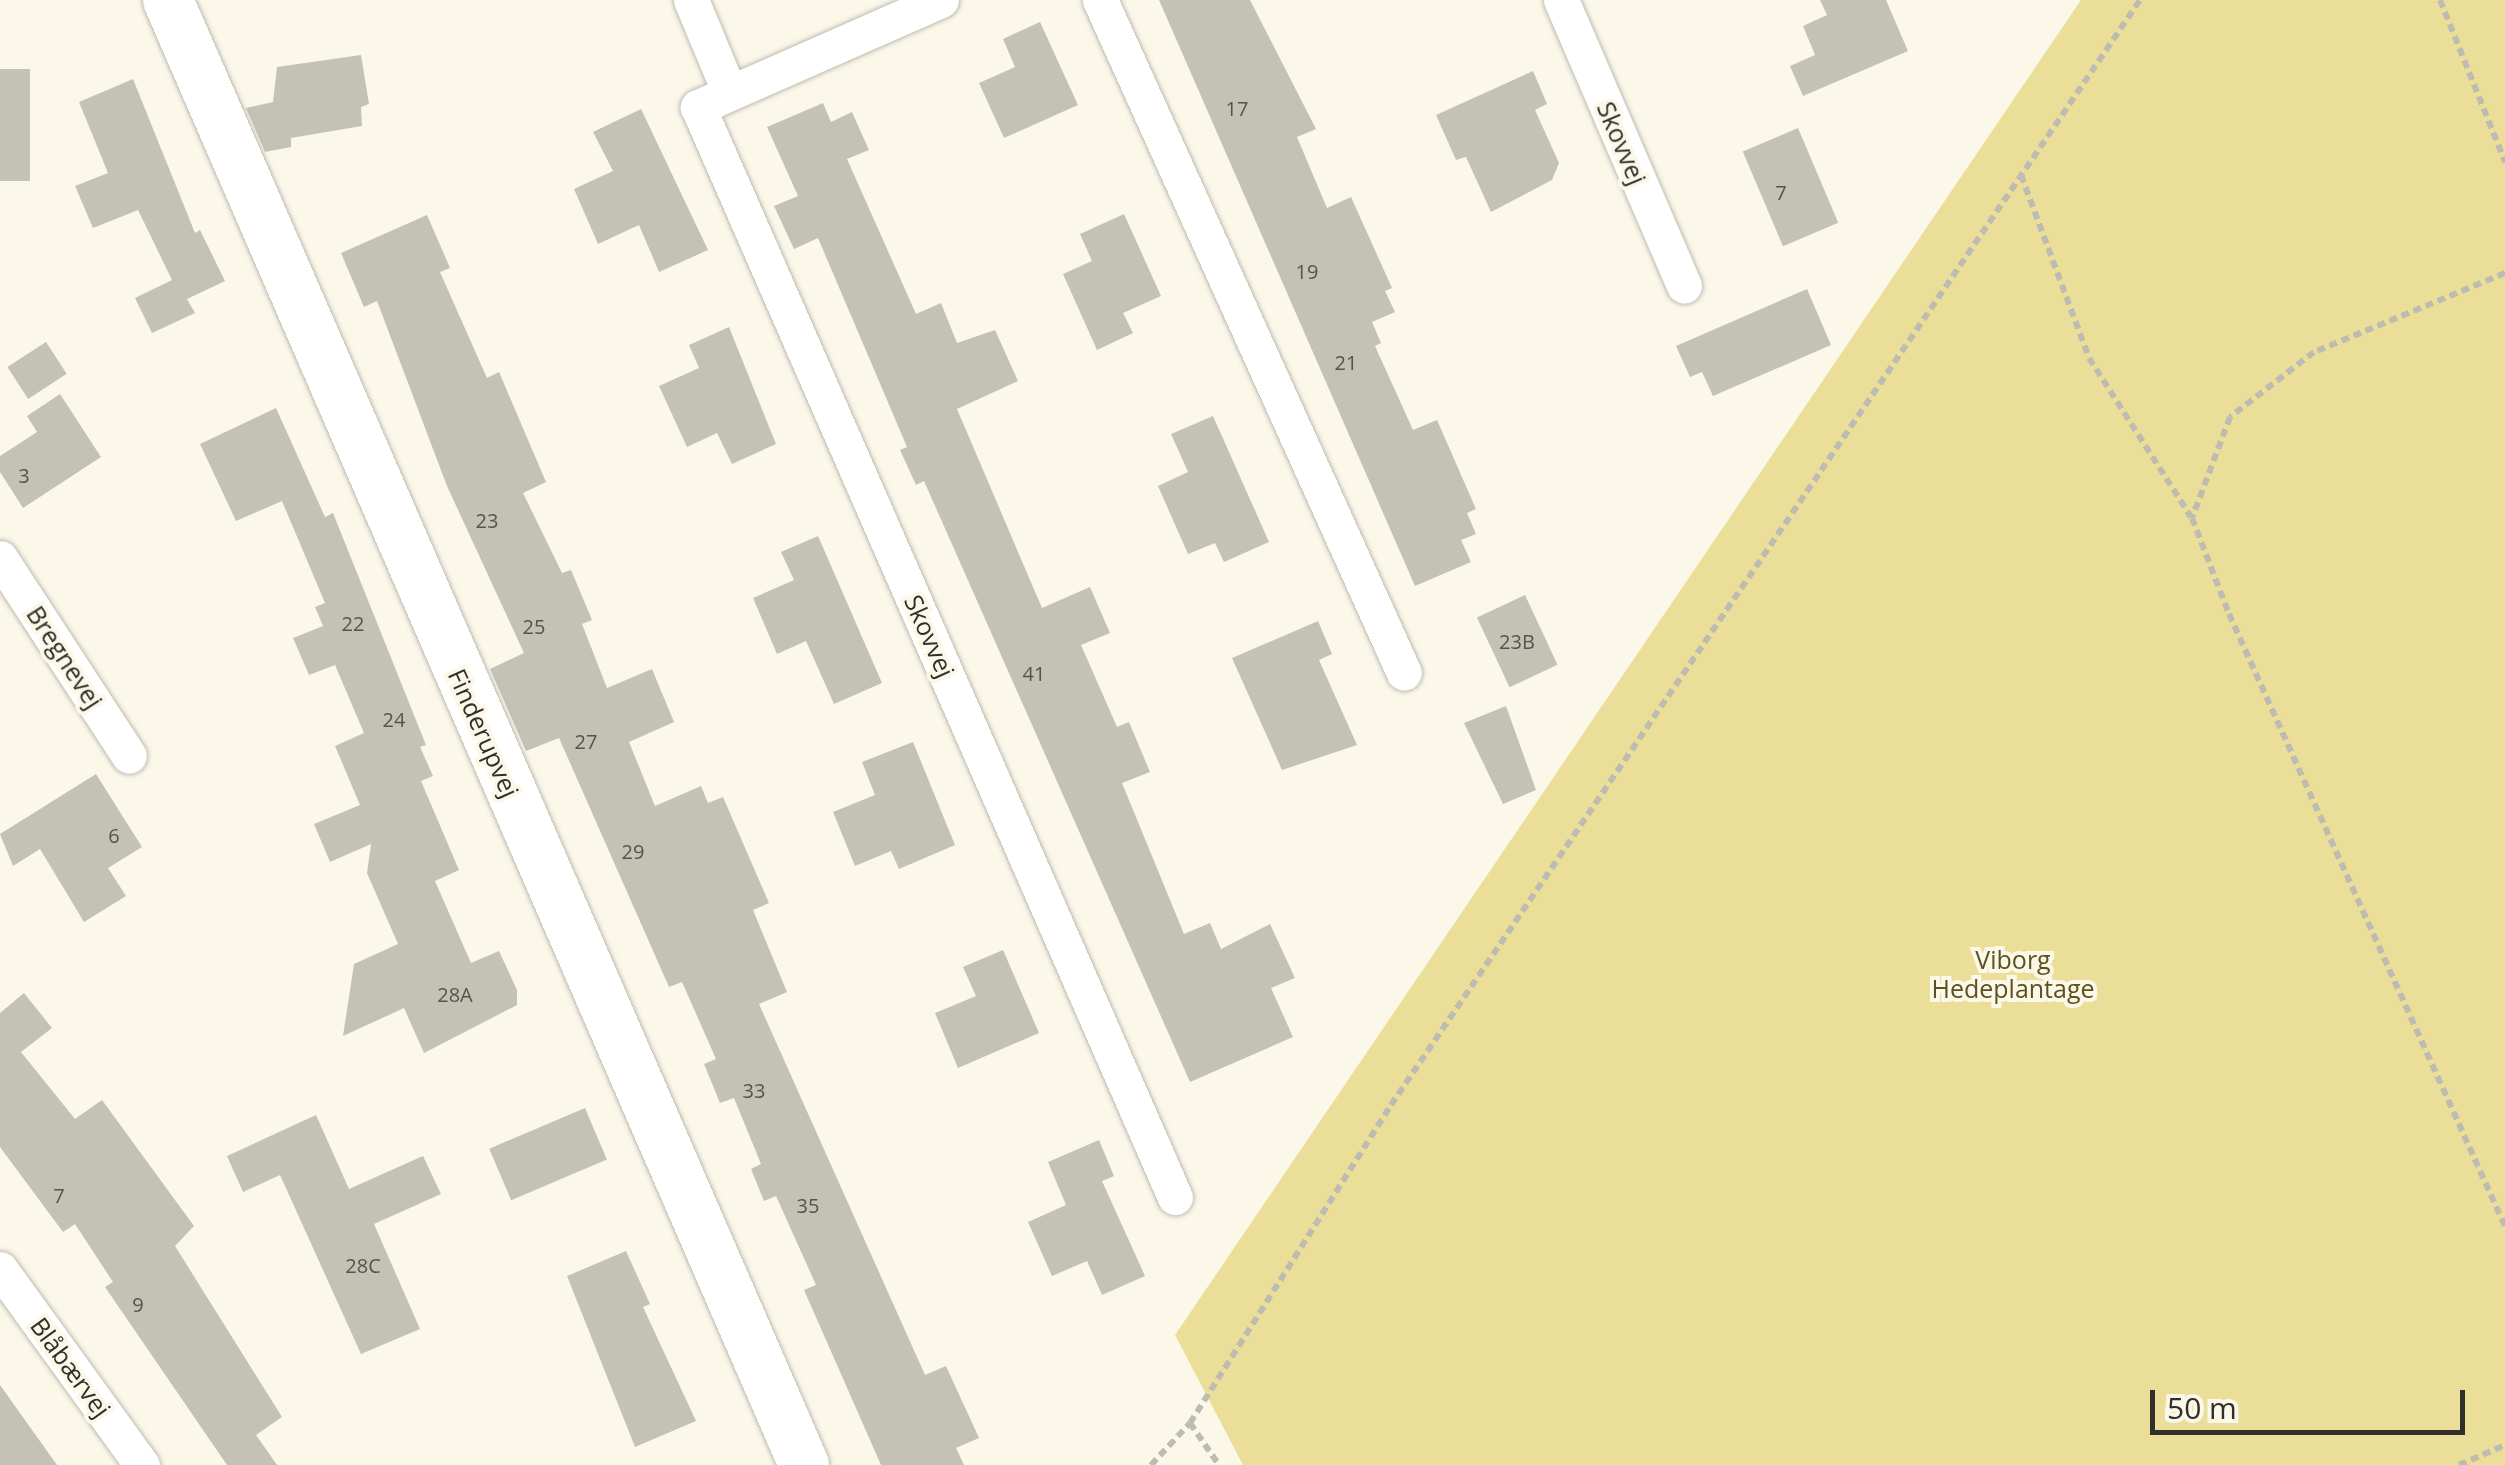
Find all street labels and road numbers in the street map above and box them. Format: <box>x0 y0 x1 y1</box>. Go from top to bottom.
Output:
street label: Skovvej <box>1591 97 1653 189</box>
street label: Skovvej <box>899 590 961 682</box>
street label: Bregnevej <box>21 600 109 714</box>
street label: Finderupvej <box>442 664 526 802</box>
street label: Blåbærvej <box>25 1311 117 1423</box>

